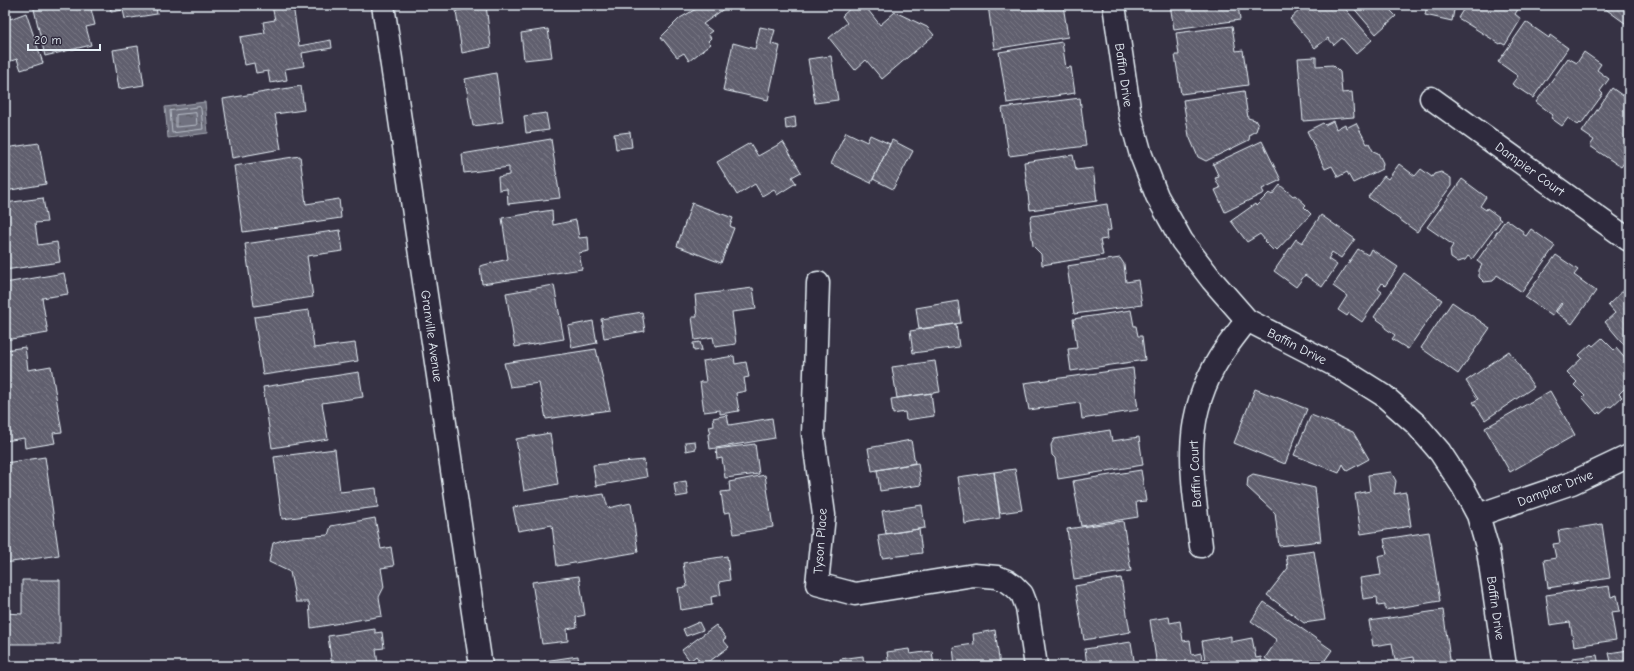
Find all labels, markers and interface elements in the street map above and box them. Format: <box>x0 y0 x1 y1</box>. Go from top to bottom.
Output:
scale bar <box>28 26 100 52</box>
text: 20 m <box>34 33 62 47</box>
street label: Baffin Drive <box>1112 42 1136 108</box>
street label: Dampier Court <box>1492 139 1569 200</box>
street label: Granville Avenue <box>418 289 446 383</box>
street label: Baffin Drive <box>1265 325 1330 368</box>
street label: Baffin Court <box>1186 439 1204 508</box>
street label: Dampier Drive <box>1515 467 1595 509</box>
street label: Tyson Place <box>810 507 830 574</box>
street label: Baffin Drive <box>1484 575 1508 641</box>

